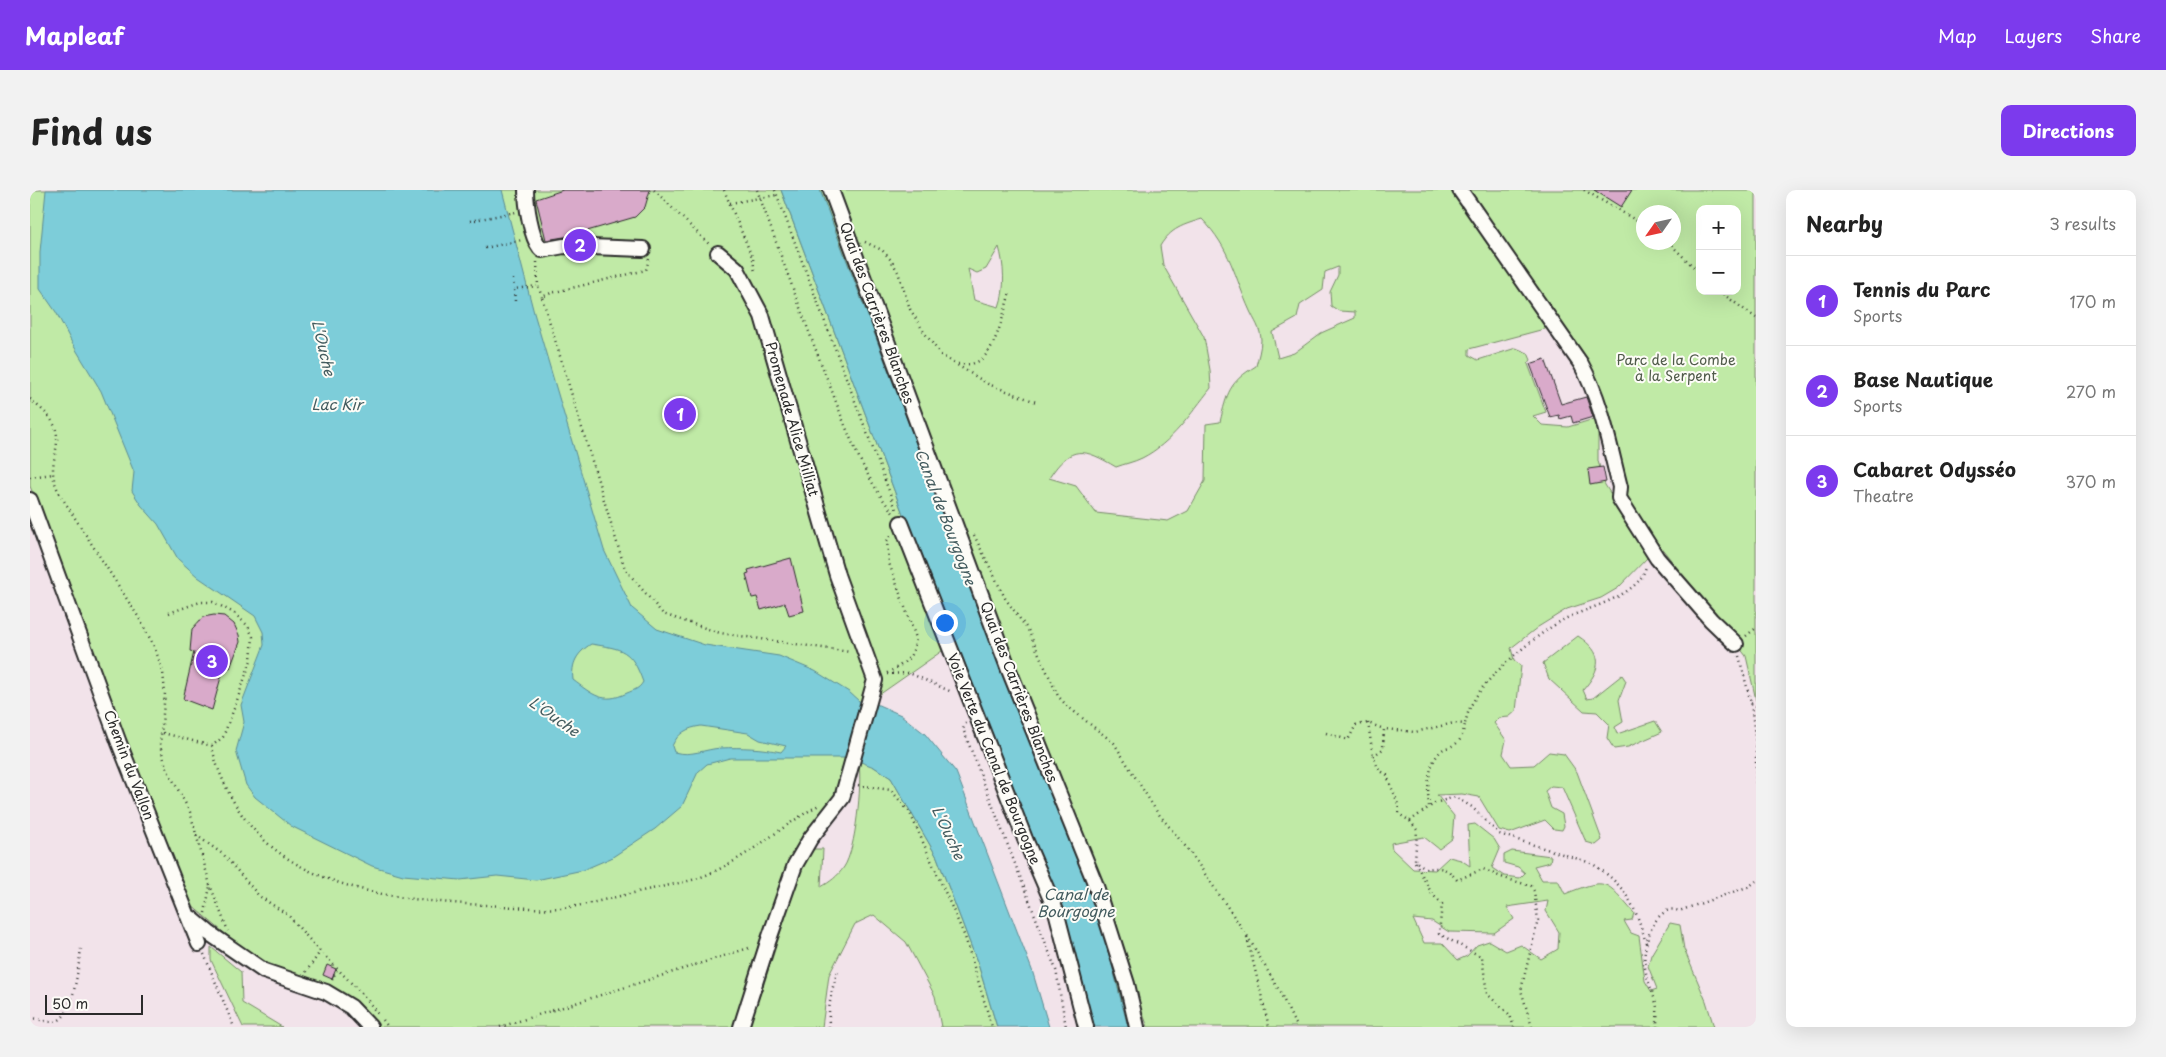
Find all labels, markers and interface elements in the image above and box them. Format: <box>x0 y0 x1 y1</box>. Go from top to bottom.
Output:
text: Mapleaf <box>25 17 124 53</box>
text: Map <box>1938 22 1977 49</box>
text: Layers <box>2005 22 2062 49</box>
text: Share <box>2090 22 2141 49</box>
text: Find us <box>30 104 152 157</box>
button: Directions <box>2001 105 2136 156</box>
north arrow <box>1636 205 1681 250</box>
map controls <box>1696 205 1741 295</box>
button: + <box>1696 205 1741 250</box>
text: Nearby <box>1806 207 1883 239</box>
text: 3 results <box>2049 211 2116 235</box>
street label: Quai des Carrières Blanches <box>835 219 920 407</box>
pin: 2 <box>564 226 596 264</box>
button: − <box>1696 250 1741 295</box>
text: Tennis du Parc <box>1853 275 1990 303</box>
text: 1 <box>1818 289 1826 313</box>
text: 170 m <box>2070 289 2116 313</box>
text: Sports <box>1853 303 1902 327</box>
water label: L'Ouche <box>307 317 342 379</box>
street label: Promenade Alice Milliat <box>760 339 825 499</box>
park label: Parc de la Combe à la Serpent <box>1616 349 1736 386</box>
text: Base Nautique <box>1853 365 1993 393</box>
text: 2 <box>1816 379 1828 403</box>
text: 270 m <box>2066 379 2116 403</box>
water label: Lac Kir <box>312 392 365 415</box>
text: Sports <box>1853 393 1902 417</box>
pin: 1 <box>664 395 696 433</box>
water label: Canal de Bourgogne <box>910 445 984 589</box>
text: Cabaret Odysséo <box>1853 455 2016 483</box>
text: 3 <box>1817 469 1827 493</box>
text: 370 m <box>2066 469 2116 493</box>
text: Theatre <box>1853 483 1914 507</box>
street label: Quai des Carrières Blanches <box>975 598 1064 785</box>
your location <box>932 610 958 636</box>
pin: 3 <box>196 642 228 680</box>
street label: Voie Verte du Canal de Bourgogne <box>942 650 1047 868</box>
water label: L'Ouche <box>525 690 586 742</box>
street label: Chemin du Vallon <box>99 707 160 823</box>
water label: L'Ouche <box>927 802 972 864</box>
water label: Canal de Bourgogne <box>1037 882 1115 922</box>
scale bar <box>45 992 142 1015</box>
text: 50 m <box>52 993 88 1014</box>

